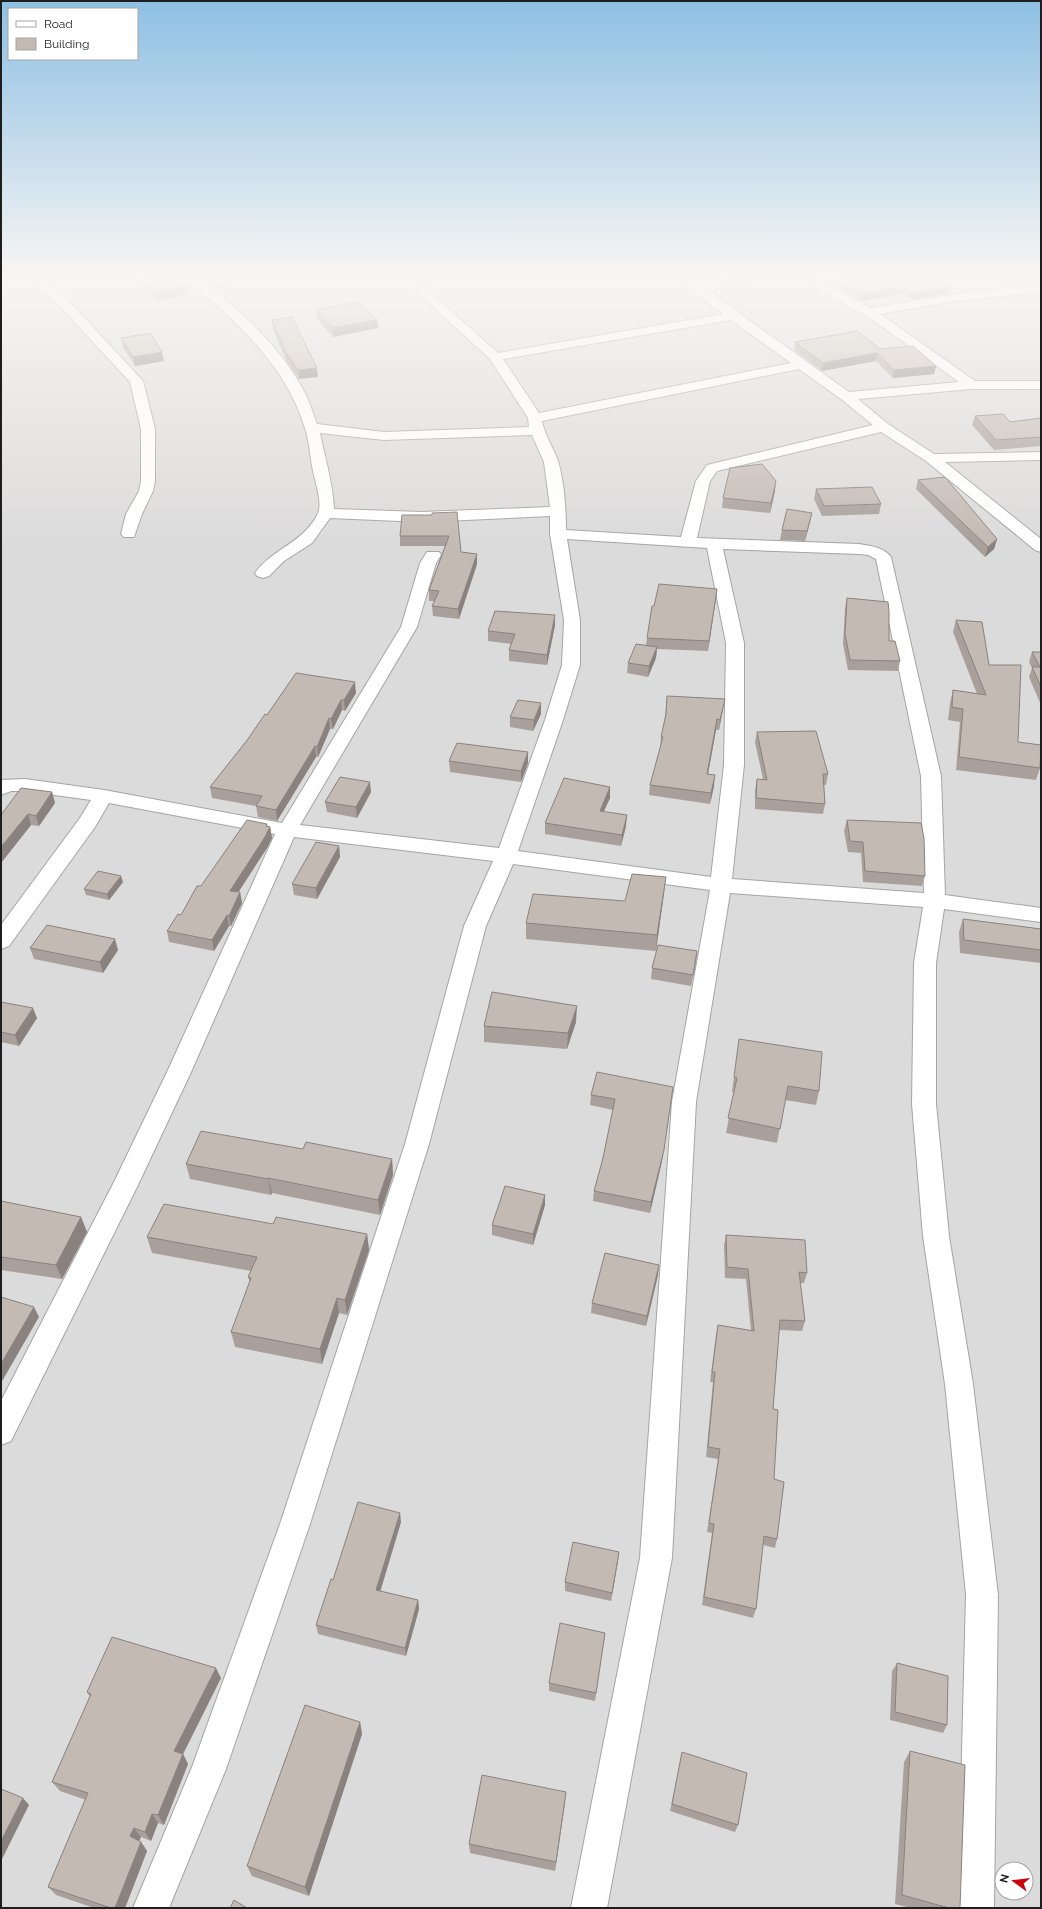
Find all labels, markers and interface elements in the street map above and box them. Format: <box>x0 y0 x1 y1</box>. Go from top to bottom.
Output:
legend <box>8 8 138 60</box>
text: Road <box>44 17 73 31</box>
text: Building <box>44 37 90 51</box>
north arrow <box>994 1861 1034 1901</box>
text: N <box>997 1873 1012 1884</box>

